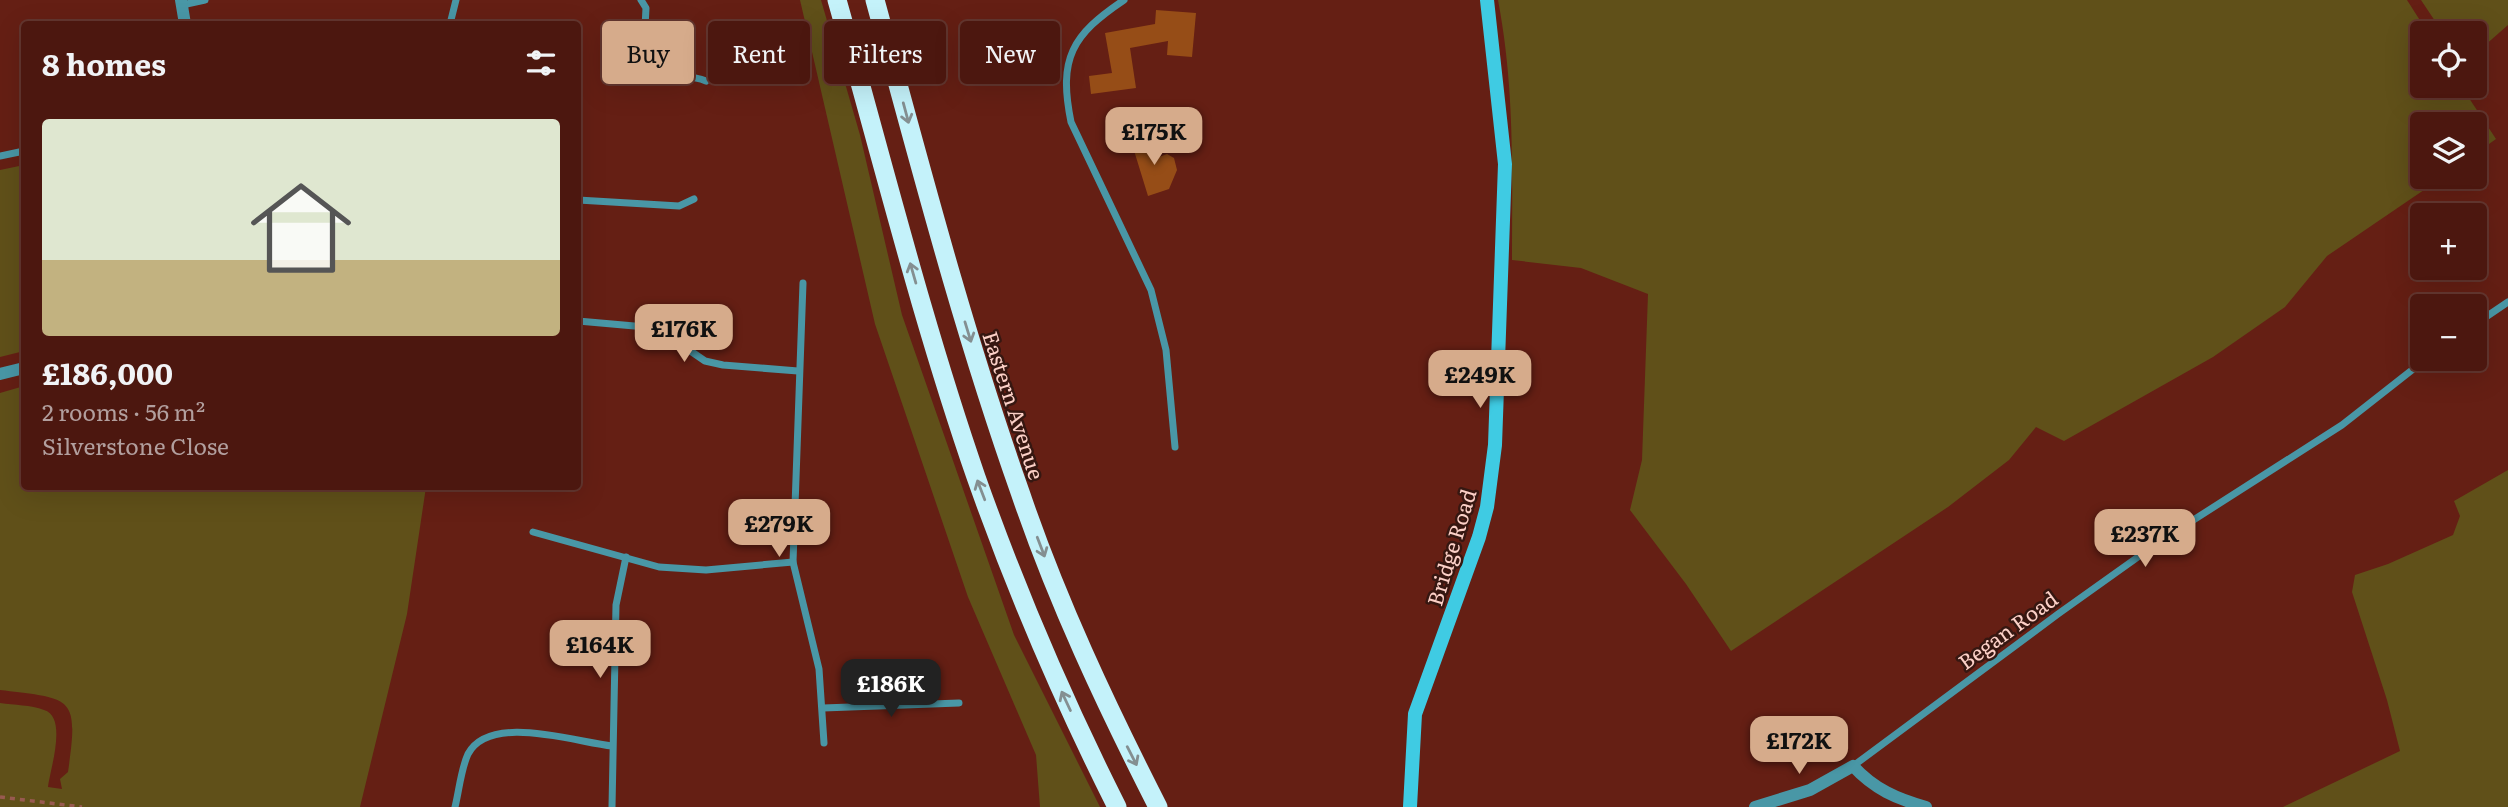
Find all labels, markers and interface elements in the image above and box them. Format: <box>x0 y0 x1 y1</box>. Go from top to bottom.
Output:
chip: Buy <box>602 21 694 84</box>
chip: Rent <box>708 21 810 84</box>
chip: Filters <box>824 21 946 84</box>
chip: New <box>960 21 1060 84</box>
map controls <box>2410 21 2487 371</box>
button: locate <box>2410 21 2487 98</box>
text: 8 homes <box>42 41 166 85</box>
icon: filters <box>522 44 560 82</box>
one-way arrow <box>900 101 913 124</box>
pin: £175K <box>1105 108 1203 167</box>
button: layers <box>2410 112 2487 189</box>
text: £175K <box>1121 113 1187 147</box>
icon: home <box>238 165 364 291</box>
button: + <box>2410 203 2487 280</box>
one-way arrow <box>906 263 919 285</box>
button: − <box>2410 294 2487 371</box>
pin: £176K <box>635 304 733 364</box>
text: £176K <box>651 310 717 344</box>
one-way arrow <box>962 321 975 343</box>
street label: Eastern Avenue <box>976 327 1054 483</box>
text: £186,000 <box>42 350 173 394</box>
pin: £249K <box>1431 350 1529 410</box>
text: £249K <box>1444 356 1516 390</box>
text: 2 rooms · 56 m² <box>42 394 205 428</box>
text: Silverstone Close <box>42 428 229 462</box>
one-way arrow <box>974 480 987 502</box>
street label: Bridge Road <box>1417 484 1483 609</box>
pin: £279K <box>730 500 828 559</box>
text: £279K <box>744 505 814 539</box>
pin: £237K <box>2096 510 2194 569</box>
text: £237K <box>2110 515 2180 549</box>
one-way arrow <box>1035 536 1048 558</box>
street label: Began Road <box>1951 582 2063 676</box>
pin: £164K <box>551 620 649 680</box>
text: £164K <box>566 626 634 660</box>
pin: £186K <box>842 660 940 719</box>
text: £186K <box>857 665 925 699</box>
one-way arrow <box>1059 691 1072 713</box>
pin: £172K <box>1750 716 1848 776</box>
text: £172K <box>1766 722 1832 756</box>
one-way arrow <box>1125 745 1139 766</box>

